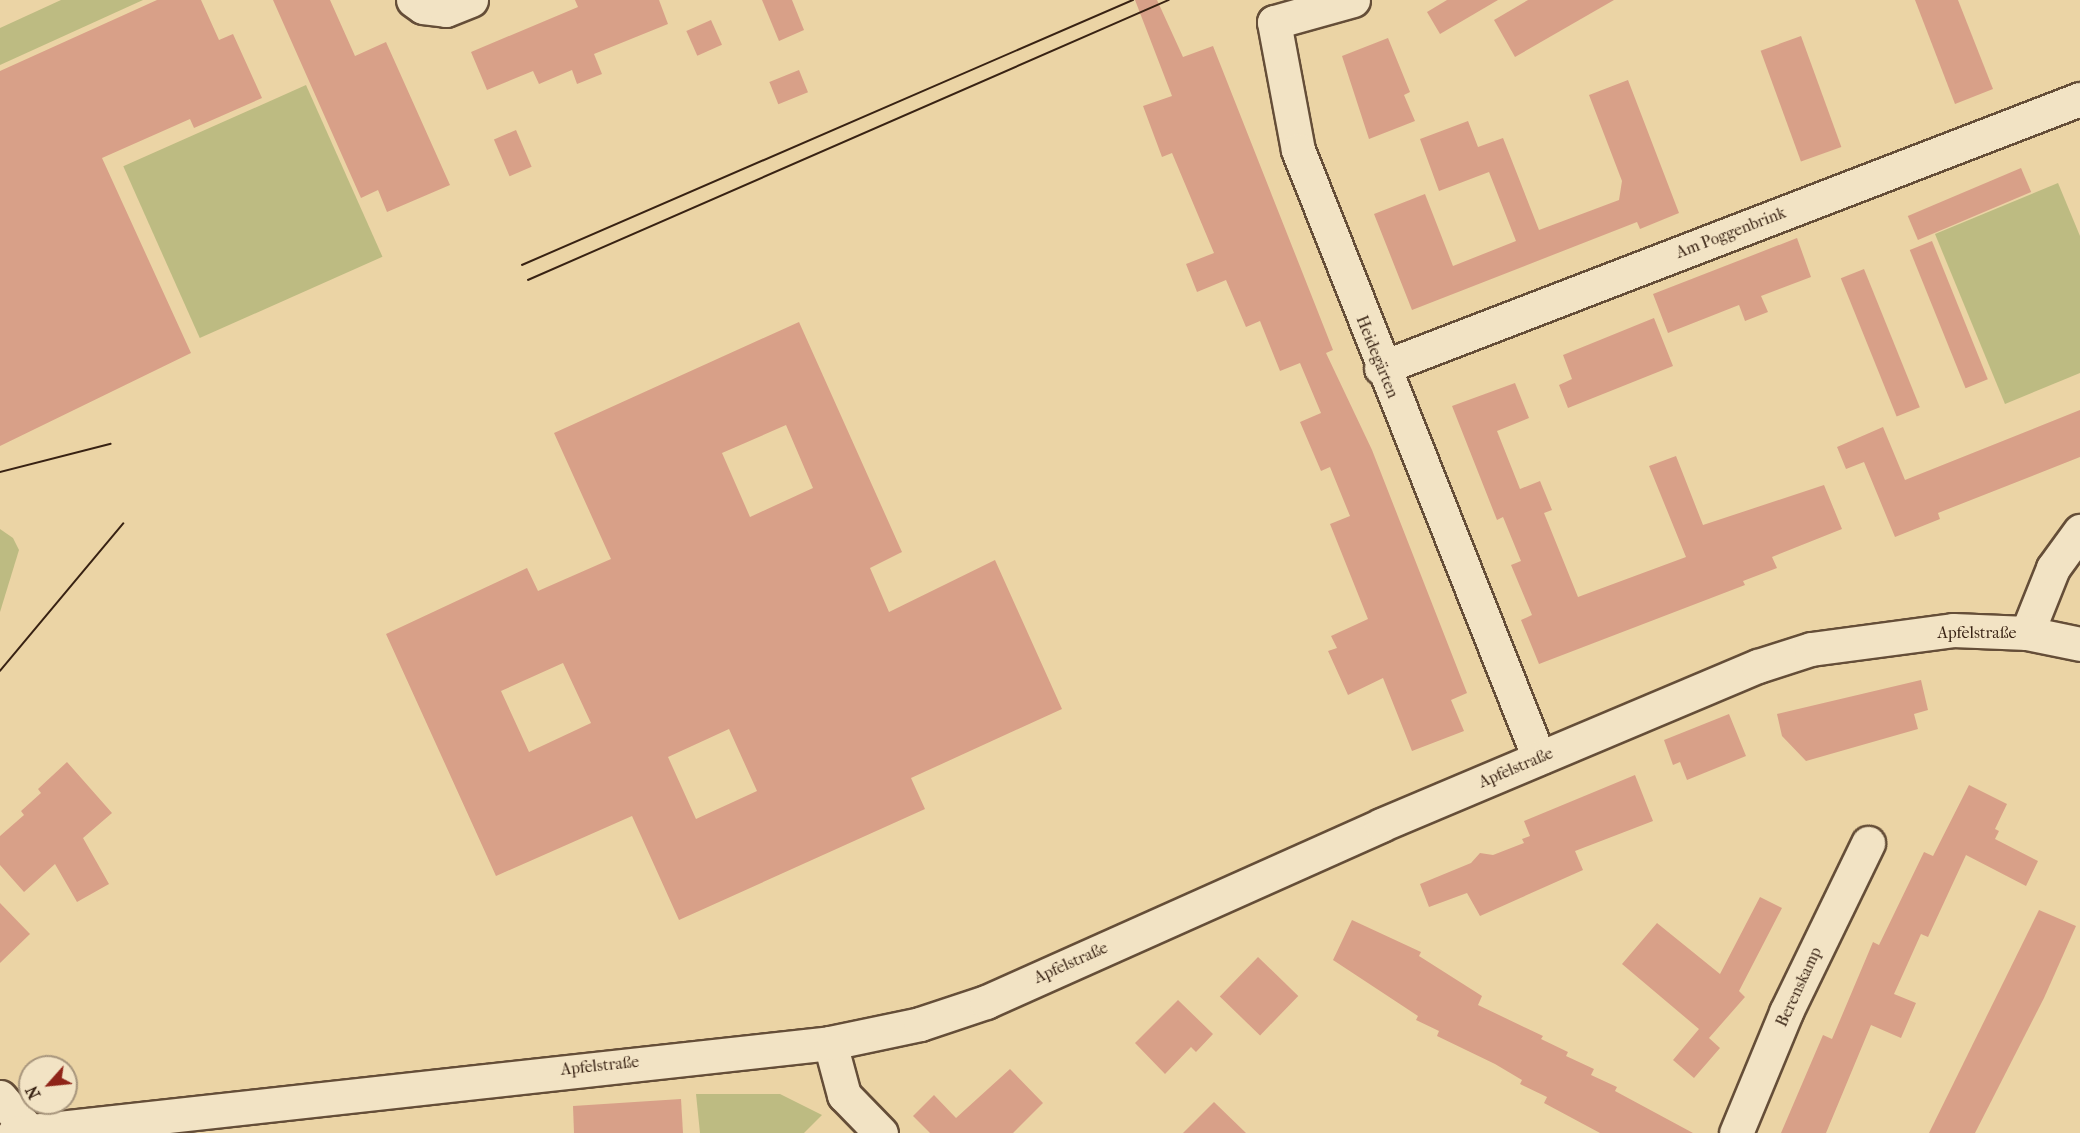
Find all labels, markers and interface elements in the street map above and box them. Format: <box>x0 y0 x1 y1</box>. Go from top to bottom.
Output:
street label: Am Poggenbrink <box>1673 203 1789 263</box>
street label: Heidegärten <box>1352 313 1402 401</box>
street label: Apfelstraße <box>1938 623 2016 643</box>
street label: Apfelstraße <box>1476 744 1556 792</box>
street label: Apfelstraße <box>1031 938 1111 988</box>
street label: Berenskamp <box>1772 944 1826 1030</box>
street label: Apfelstraße <box>560 1052 640 1080</box>
north arrow <box>18 1055 78 1115</box>
text: N <box>22 1083 45 1102</box>

